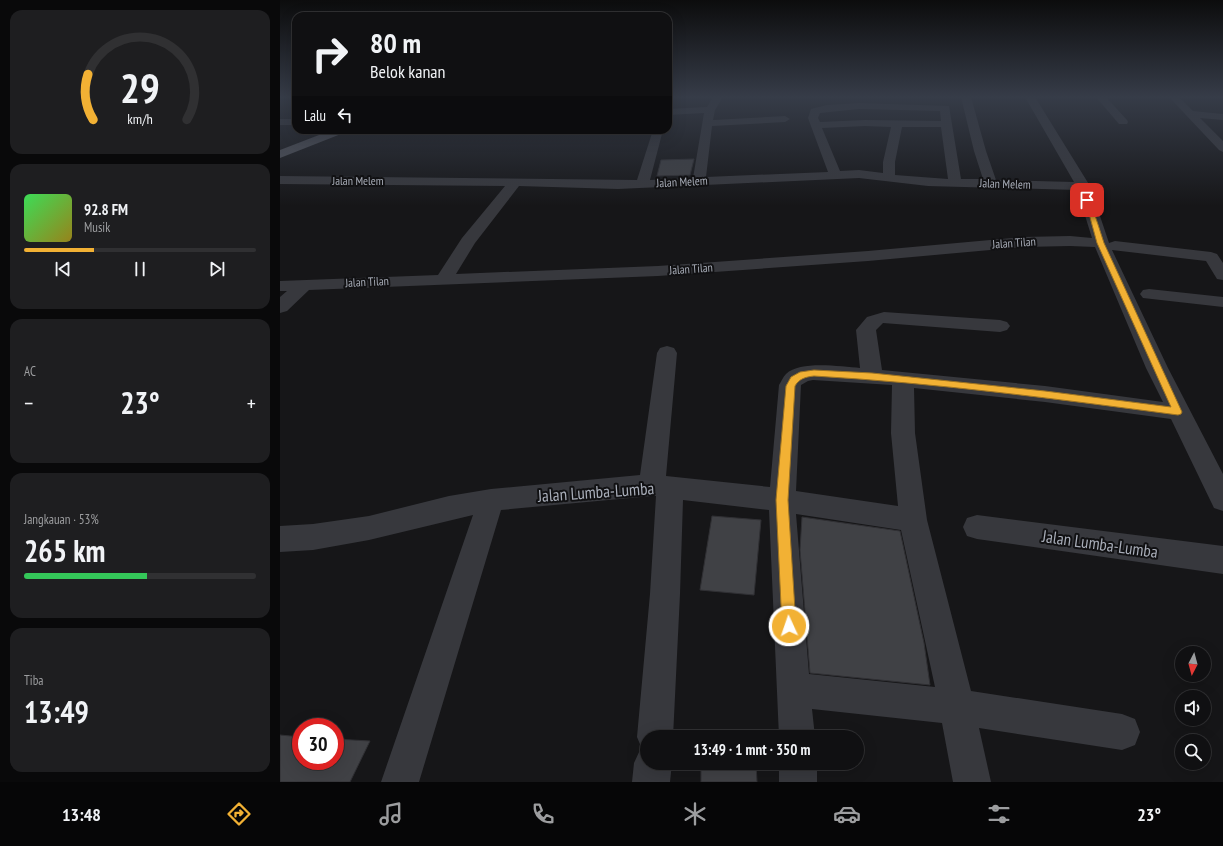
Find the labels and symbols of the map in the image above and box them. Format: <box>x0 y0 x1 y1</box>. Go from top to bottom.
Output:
street label: Jalan Melem <box>331 173 384 188</box>
street label: Jalan Melem <box>655 173 708 190</box>
street label: Jalan Melem <box>978 175 1031 192</box>
pin <box>1070 183 1104 217</box>
street label: Jalan Tilan <box>991 233 1036 252</box>
street label: Jalan Tilan <box>668 259 713 278</box>
street label: Jalan Tilan <box>344 273 389 290</box>
street label: Jalan Lumba-Lumba <box>536 477 655 507</box>
street label: Jalan Lumba-Lumba <box>1040 525 1159 563</box>
position arrow <box>768 605 810 647</box>
north arrow <box>1175 646 1211 682</box>
speed limit sign: 30 <box>292 718 344 770</box>

